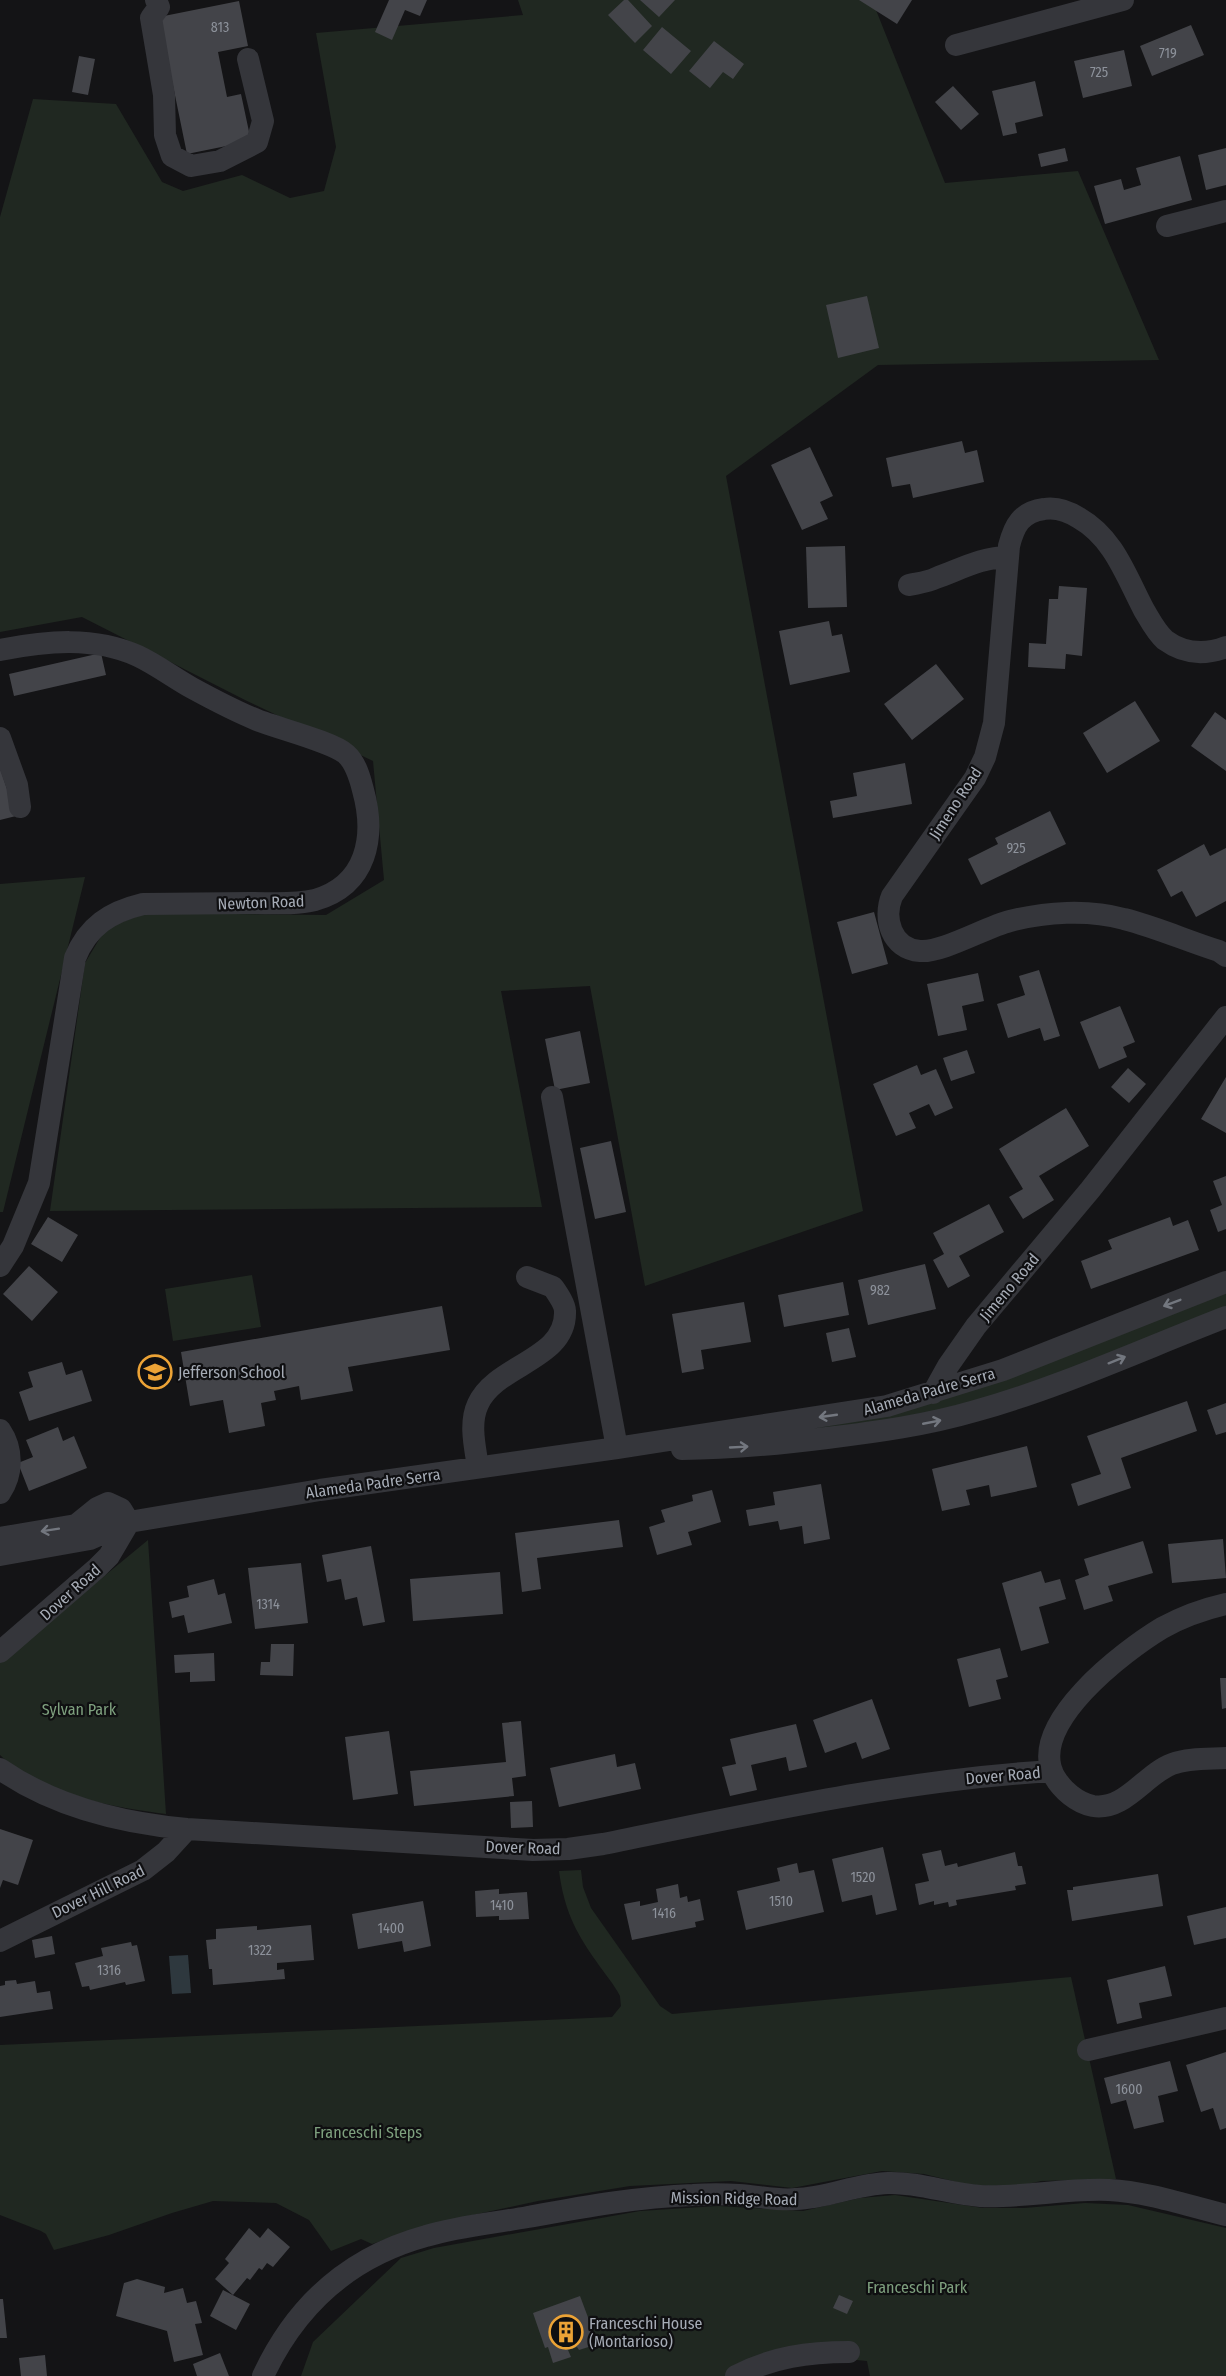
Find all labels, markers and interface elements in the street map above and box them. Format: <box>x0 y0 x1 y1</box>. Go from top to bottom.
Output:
house number: 813 <box>211 19 229 36</box>
house number: 719 <box>1159 45 1177 62</box>
house number: 725 <box>1090 64 1108 81</box>
street label: Jimeno Road <box>925 764 986 843</box>
house number: 925 <box>1006 840 1026 857</box>
street label: Newton Road <box>217 891 305 914</box>
street label: Jimeno Road <box>976 1250 1043 1325</box>
house number: 982 <box>870 1282 890 1299</box>
one-way arrow <box>1163 1298 1181 1309</box>
school or university icon: Jefferson School <box>137 1354 173 1390</box>
one-way arrow <box>1107 1354 1125 1365</box>
place label: Jefferson School <box>178 1363 285 1382</box>
street label: Alameda Padre Serra <box>861 1364 997 1419</box>
one-way arrow <box>818 1411 838 1422</box>
one-way arrow <box>922 1416 941 1427</box>
one-way arrow <box>728 1442 748 1453</box>
street label: Alameda Padre Serra <box>304 1465 442 1502</box>
one-way arrow <box>40 1525 60 1536</box>
street label: Dover Road <box>36 1560 105 1625</box>
house number: 1314 <box>256 1596 280 1613</box>
park label: Sylvan Park <box>42 1700 117 1719</box>
street label: Dover Road <box>965 1763 1041 1788</box>
street label: Dover Road <box>485 1837 561 1858</box>
street label: Dover Hill Road <box>49 1861 148 1922</box>
house number: 1520 <box>850 1869 876 1886</box>
house number: 1510 <box>769 1893 793 1910</box>
house number: 1410 <box>490 1897 514 1914</box>
house number: 1416 <box>652 1905 676 1922</box>
house number: 1400 <box>378 1920 404 1937</box>
house number: 1322 <box>248 1942 272 1959</box>
house number: 1316 <box>97 1962 121 1979</box>
house number: 1600 <box>1116 2081 1143 2098</box>
park label: Franceschi Steps <box>314 2123 422 2142</box>
street label: Mission Ridge Road <box>670 2188 798 2209</box>
park label: Franceschi Park <box>867 2278 968 2297</box>
building icon: Franceschi House (Montarioso) <box>548 2314 584 2350</box>
place label: Franceschi House (Montarioso) <box>589 2314 702 2351</box>

